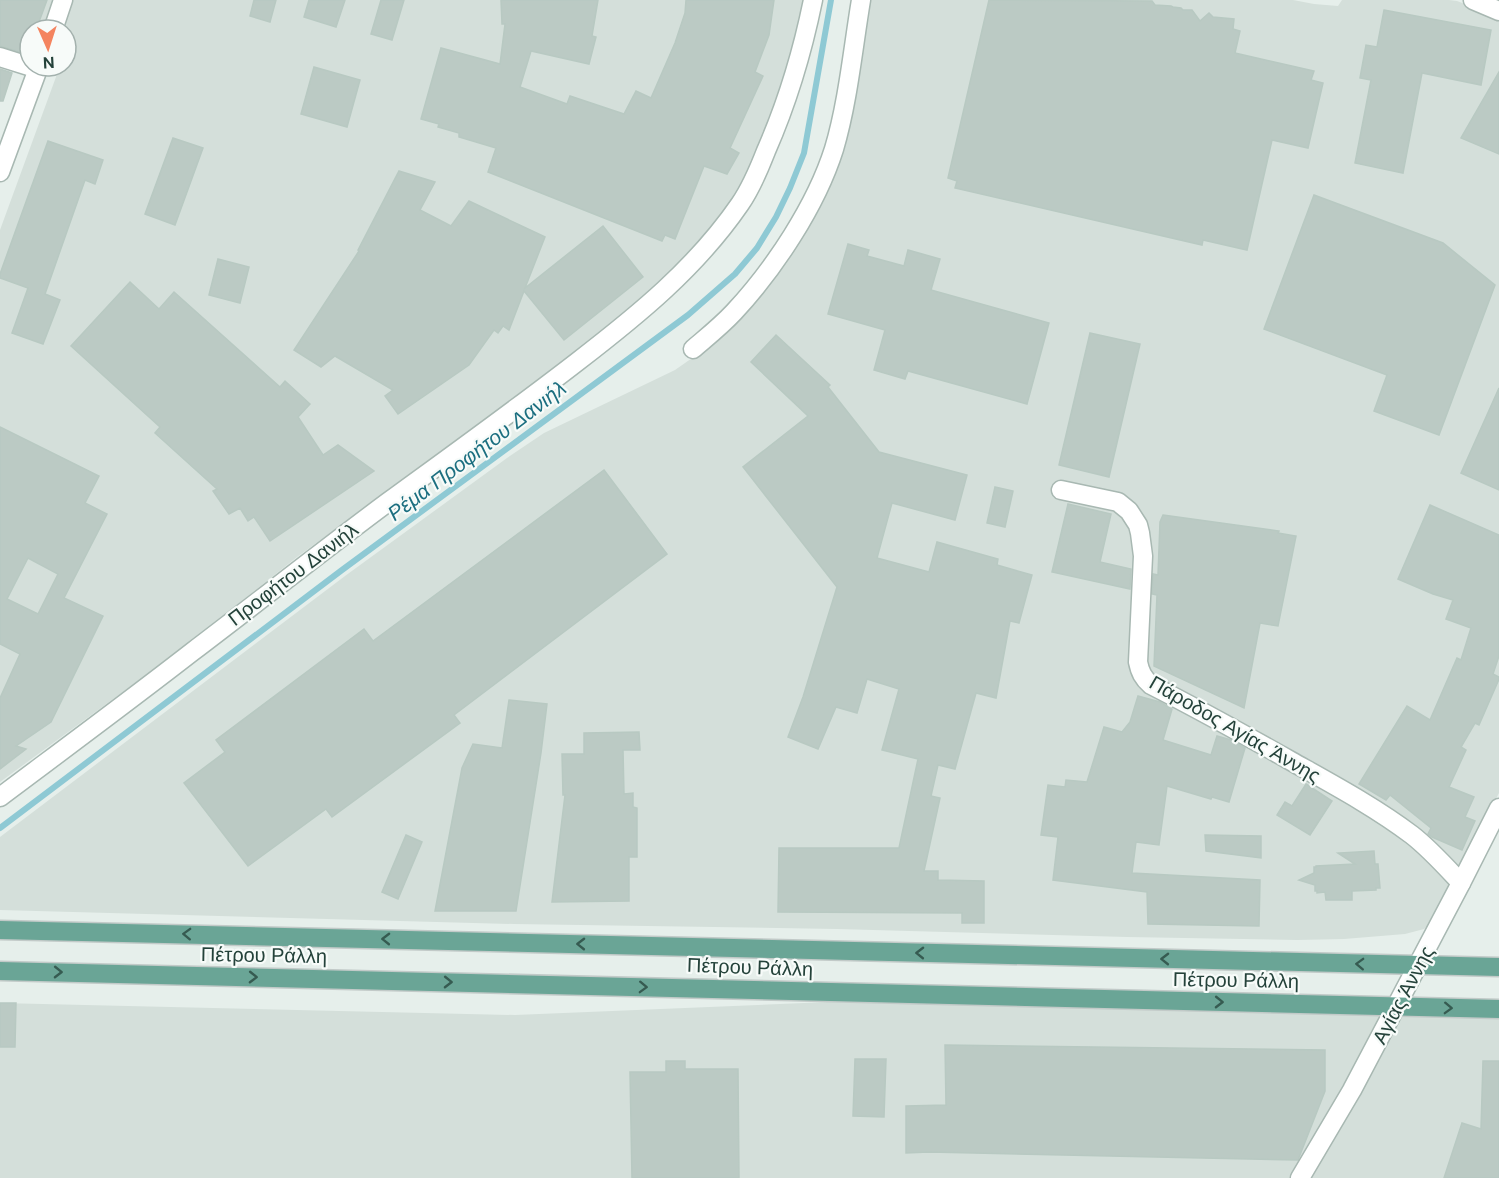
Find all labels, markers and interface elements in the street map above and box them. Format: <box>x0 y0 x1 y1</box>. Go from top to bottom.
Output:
north arrow <box>18 18 78 78</box>
text: N <box>42 52 55 73</box>
water label: Ρέμα Προφήτου Δανιήλ <box>382 375 572 527</box>
street label: Προφήτου Δανιήλ <box>223 517 363 631</box>
street label: Πάροδος Αγίας Άννης <box>1145 669 1326 789</box>
one-way arrow <box>183 928 192 941</box>
one-way arrow <box>381 933 390 946</box>
one-way arrow <box>576 938 585 951</box>
street label: Πέτρου Ράλλη <box>201 941 327 969</box>
street label: Αγίας Άννης <box>1366 941 1440 1049</box>
one-way arrow <box>916 946 925 959</box>
street label: Πέτρου Ράλλη <box>687 952 813 982</box>
one-way arrow <box>1160 953 1169 965</box>
one-way arrow <box>1355 958 1364 970</box>
one-way arrow <box>54 966 63 979</box>
street label: Πέτρου Ράλλη <box>1173 966 1299 994</box>
one-way arrow <box>249 971 258 984</box>
one-way arrow <box>444 976 453 988</box>
one-way arrow <box>639 981 648 993</box>
one-way arrow <box>1215 996 1224 1008</box>
one-way arrow <box>1443 1002 1452 1014</box>

